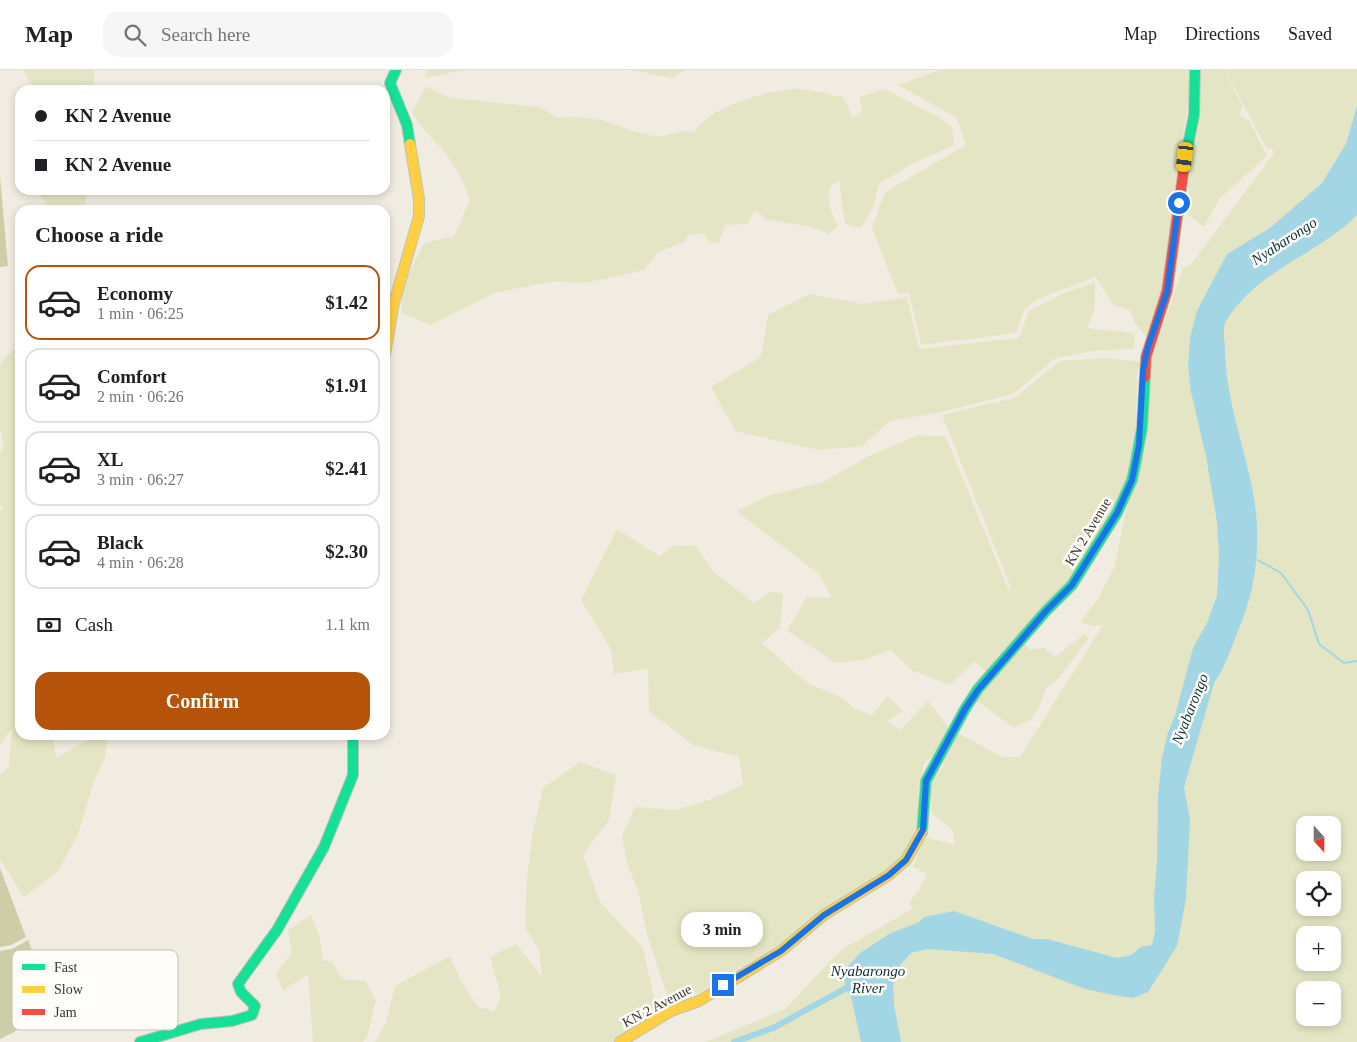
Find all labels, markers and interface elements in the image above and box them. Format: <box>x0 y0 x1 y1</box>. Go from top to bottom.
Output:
search box <box>103 12 453 57</box>
text: Map <box>25 21 73 47</box>
icon: search <box>121 21 149 49</box>
text: Search here <box>161 24 250 45</box>
text: Map <box>1124 24 1157 44</box>
text: Directions <box>1185 24 1260 44</box>
text: Saved <box>1288 24 1332 44</box>
text: KN 2 Avenue <box>65 105 171 126</box>
car <box>1175 141 1194 173</box>
text: KN 2 Avenue <box>65 154 171 175</box>
route start <box>1168 192 1190 214</box>
water label: Nyabarongo <box>1248 214 1320 269</box>
text: Choose a ride <box>35 222 163 247</box>
icon: car <box>37 280 82 325</box>
text: Economy <box>97 283 173 304</box>
text: $1.42 <box>325 292 368 313</box>
text: 1 min · 06:25 <box>97 305 184 322</box>
icon: car <box>37 363 82 408</box>
text: Comfort <box>97 366 167 387</box>
text: $1.91 <box>325 375 368 396</box>
text: 2 min · 06:26 <box>97 388 184 405</box>
icon: car <box>37 446 82 491</box>
text: XL <box>97 449 123 470</box>
text: $2.41 <box>325 458 368 479</box>
text: 3 min · 06:27 <box>97 471 184 488</box>
street label: KN 2 Avenue <box>1062 496 1114 568</box>
icon: car <box>37 529 82 574</box>
text: Black <box>97 532 143 553</box>
text: $2.30 <box>325 541 368 562</box>
text: 4 min · 06:28 <box>97 554 184 571</box>
icon: cash <box>35 611 63 639</box>
text: Cash <box>75 614 113 635</box>
text: 1.1 km <box>326 616 370 633</box>
water label: Nyabarongo <box>1168 671 1212 747</box>
button: Confirm <box>35 672 370 730</box>
north arrow <box>1296 816 1341 861</box>
map controls <box>1296 816 1341 1026</box>
button: locate <box>1296 871 1341 916</box>
callout: 3 min <box>682 912 764 948</box>
text: 3 min <box>703 921 741 938</box>
button: + <box>1296 926 1341 971</box>
legend <box>12 950 178 1030</box>
text: Fast <box>54 960 77 975</box>
water label: Nyabarongo River <box>830 963 906 996</box>
route end <box>712 974 734 996</box>
button: − <box>1296 981 1341 1026</box>
text: Slow <box>54 982 84 997</box>
street label: KN 2 Avenue <box>620 982 694 1030</box>
text: Jam <box>54 1005 77 1020</box>

